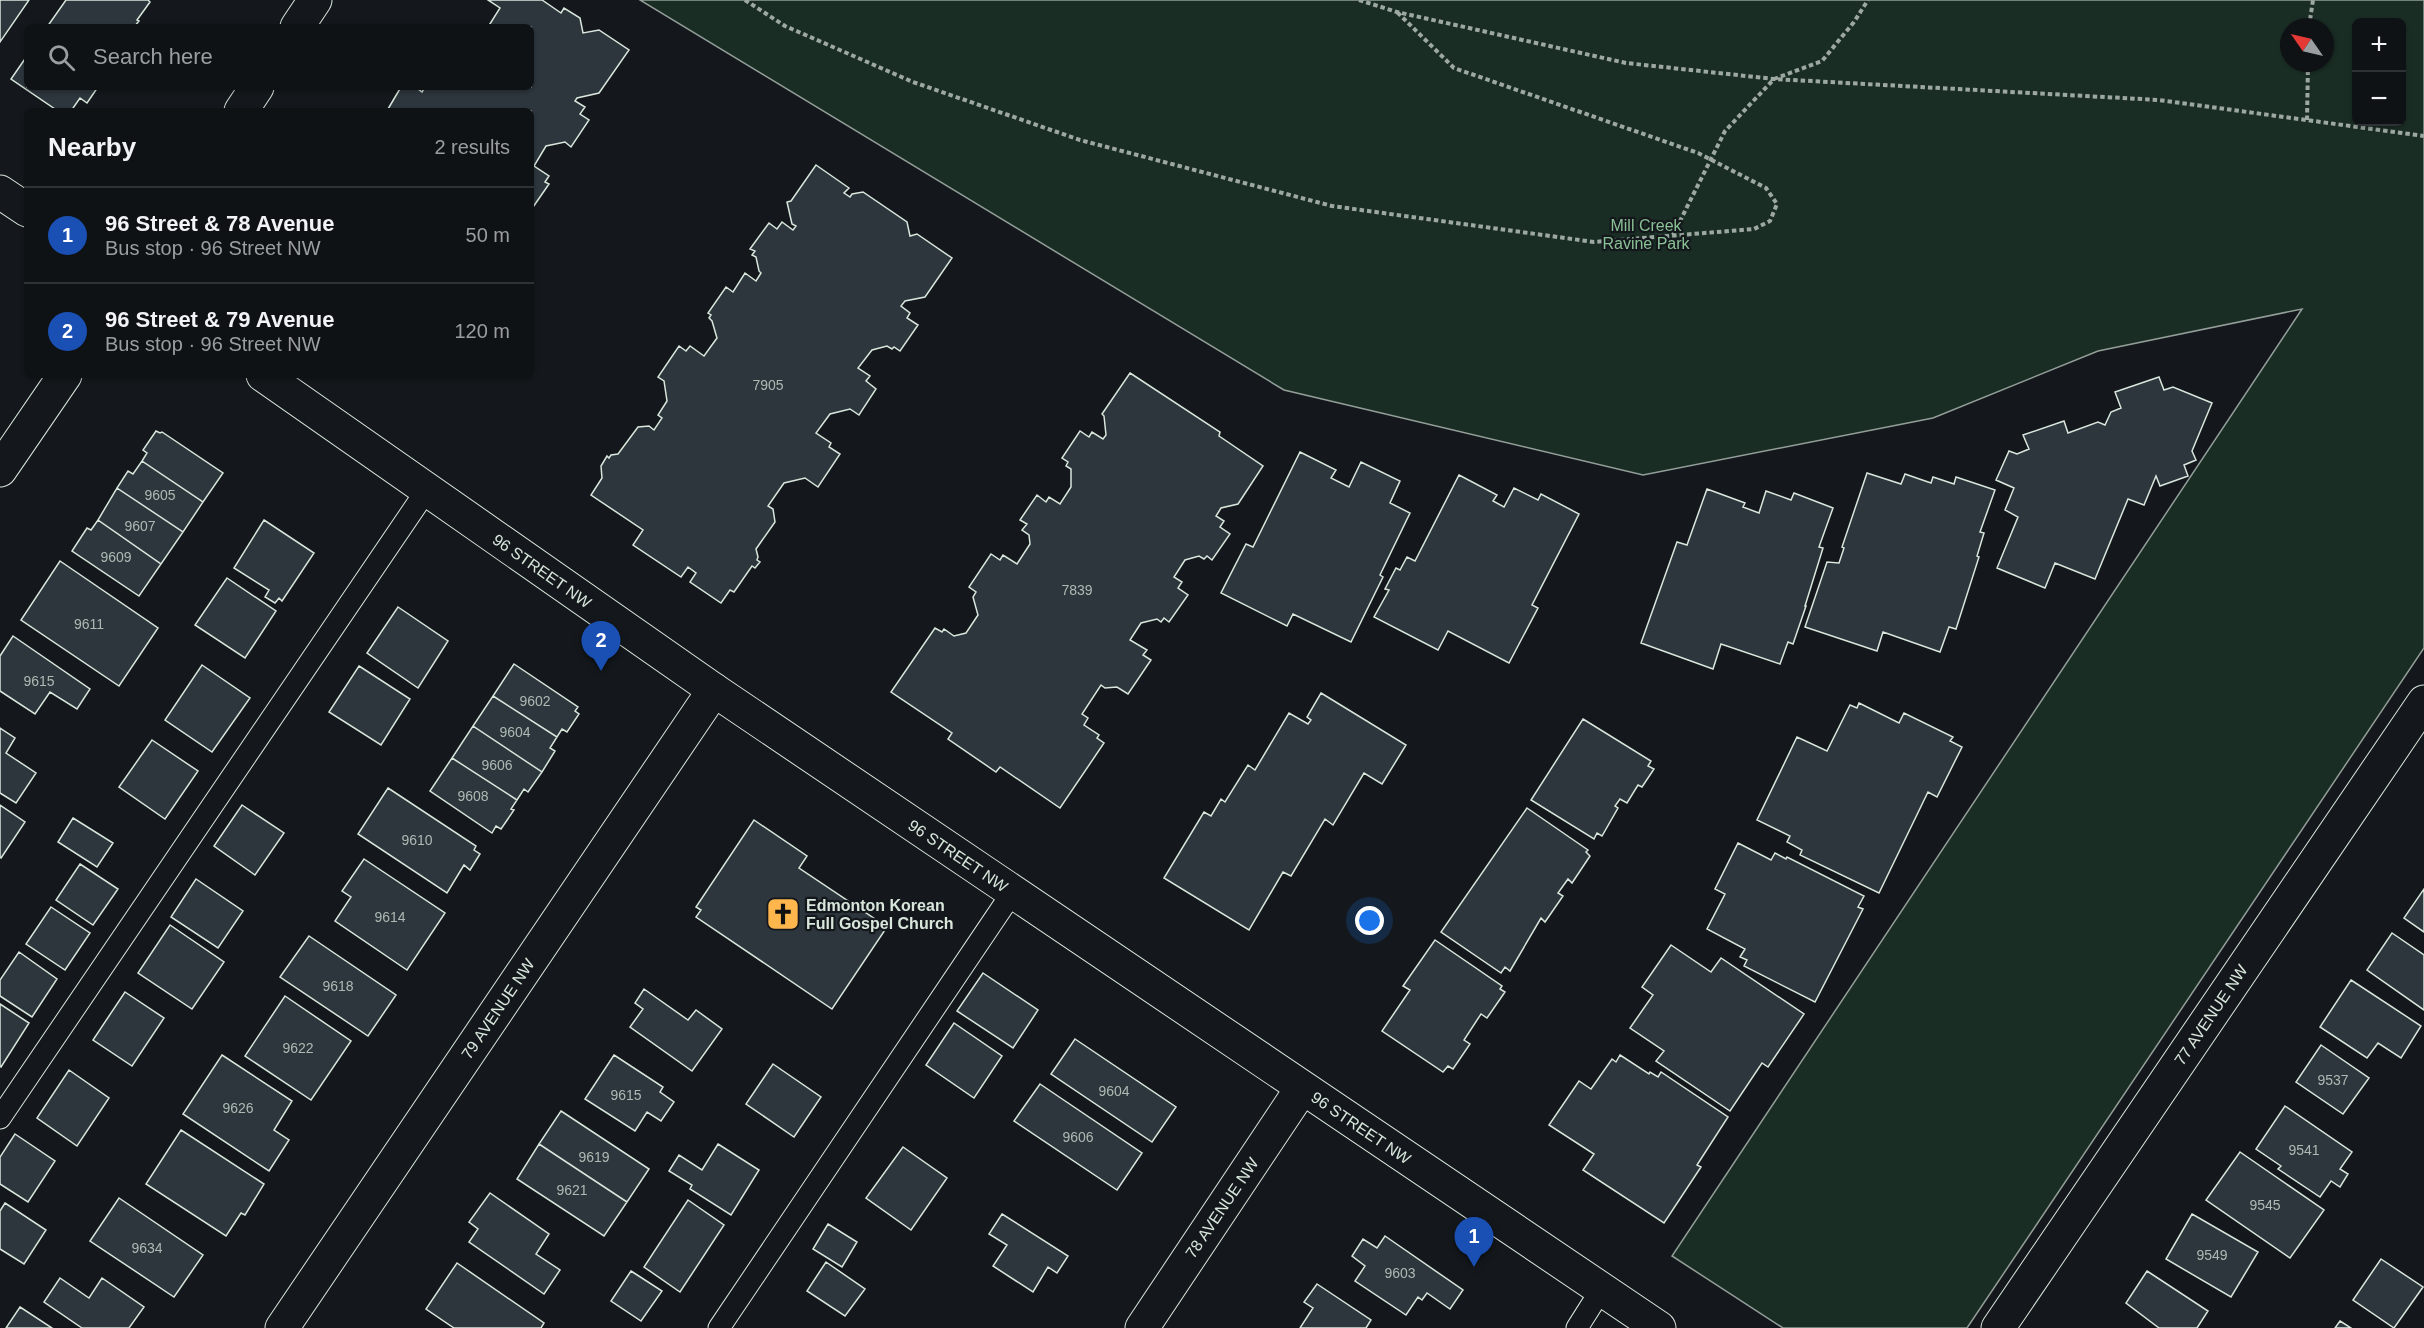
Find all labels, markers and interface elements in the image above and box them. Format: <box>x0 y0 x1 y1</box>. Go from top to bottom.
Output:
north arrow <box>2280 18 2334 72</box>
map controls <box>2352 18 2406 126</box>
button: + <box>2352 18 2406 72</box>
search box <box>24 24 534 90</box>
icon: search <box>45 41 78 74</box>
text: Search here <box>93 44 213 69</box>
button: − <box>2352 72 2406 126</box>
text: Nearby <box>48 132 136 162</box>
text: 2 results <box>434 136 510 158</box>
text: 96 Street & 78 Avenue <box>105 211 334 236</box>
park label: Mill Creek Ravine Park <box>1602 217 1691 252</box>
text: 1 <box>62 224 73 246</box>
text: 50 m <box>466 224 510 246</box>
text: Bus stop · 96 Street NW <box>105 237 321 259</box>
text: 96 Street & 79 Avenue <box>105 307 334 332</box>
text: 2 <box>62 320 73 342</box>
text: 120 m <box>454 320 510 342</box>
text: Bus stop · 96 Street NW <box>105 333 321 355</box>
house number: 7905 <box>752 377 784 393</box>
house number: 9605 <box>144 487 176 503</box>
house number: 9607 <box>124 518 156 534</box>
street label: 96 STREET NW <box>490 531 595 612</box>
house number: 9609 <box>100 549 132 565</box>
house number: 7839 <box>1061 582 1093 598</box>
house number: 9611 <box>74 616 104 632</box>
pin: 2 <box>582 622 620 671</box>
house number: 9615 <box>23 673 55 689</box>
house number: 9602 <box>519 693 551 709</box>
house number: 9604 <box>499 724 531 740</box>
house number: 9606 <box>481 757 513 773</box>
house number: 9608 <box>457 788 489 804</box>
street label: 96 STREET NW <box>905 816 1012 896</box>
house number: 9610 <box>401 832 433 848</box>
church icon: Edmonton Korean Full Gospel Church <box>765 896 801 932</box>
place label: Edmonton Korean Full Gospel Church <box>806 897 954 932</box>
your location <box>1355 906 1384 935</box>
house number: 9614 <box>374 909 406 925</box>
street label: 79 AVENUE NW <box>458 955 538 1062</box>
street label: 77 AVENUE NW <box>2171 961 2251 1068</box>
house number: 9618 <box>322 978 354 994</box>
house number: 9622 <box>282 1040 314 1056</box>
house number: 9537 <box>2317 1072 2349 1088</box>
house number: 9604 <box>1098 1083 1130 1099</box>
house number: 9615 <box>610 1087 642 1103</box>
street label: 96 STREET NW <box>1308 1088 1415 1168</box>
house number: 9626 <box>222 1100 254 1116</box>
house number: 9606 <box>1062 1129 1094 1145</box>
house number: 9541 <box>2288 1142 2320 1158</box>
house number: 9619 <box>578 1149 610 1165</box>
street label: 78 AVENUE NW <box>1182 1154 1262 1261</box>
house number: 9621 <box>556 1182 588 1198</box>
house number: 9545 <box>2249 1197 2281 1213</box>
pin: 1 <box>1454 1218 1494 1267</box>
house number: 9634 <box>131 1240 163 1256</box>
house number: 9549 <box>2196 1247 2228 1263</box>
house number: 9603 <box>1384 1265 1416 1281</box>

